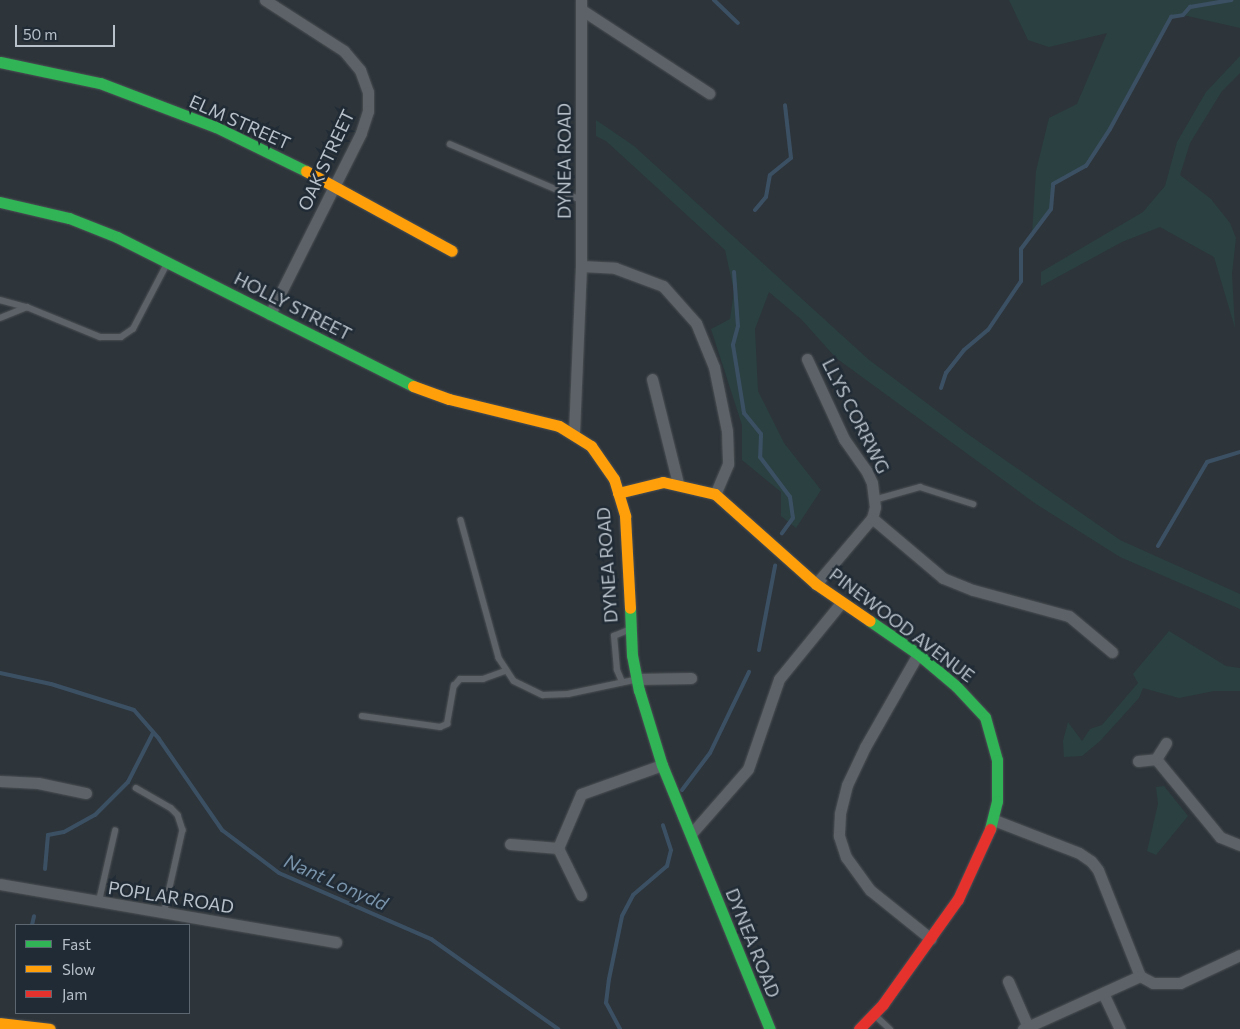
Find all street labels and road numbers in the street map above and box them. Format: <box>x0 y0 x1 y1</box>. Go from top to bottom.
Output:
street label: ELM STREET <box>186 90 294 154</box>
street label: DYNEA ROAD <box>553 103 575 219</box>
street label: OAK STREET <box>293 106 359 214</box>
street label: HOLLY STREET <box>231 267 355 345</box>
street label: LLYS CORRWG <box>818 355 894 477</box>
street label: DYNEA ROAD <box>592 506 622 624</box>
street label: PINEWOOD AVENUE <box>825 563 979 687</box>
street label: POPLAR ROAD <box>107 876 235 918</box>
street label: DYNEA ROAD <box>721 885 785 1001</box>

